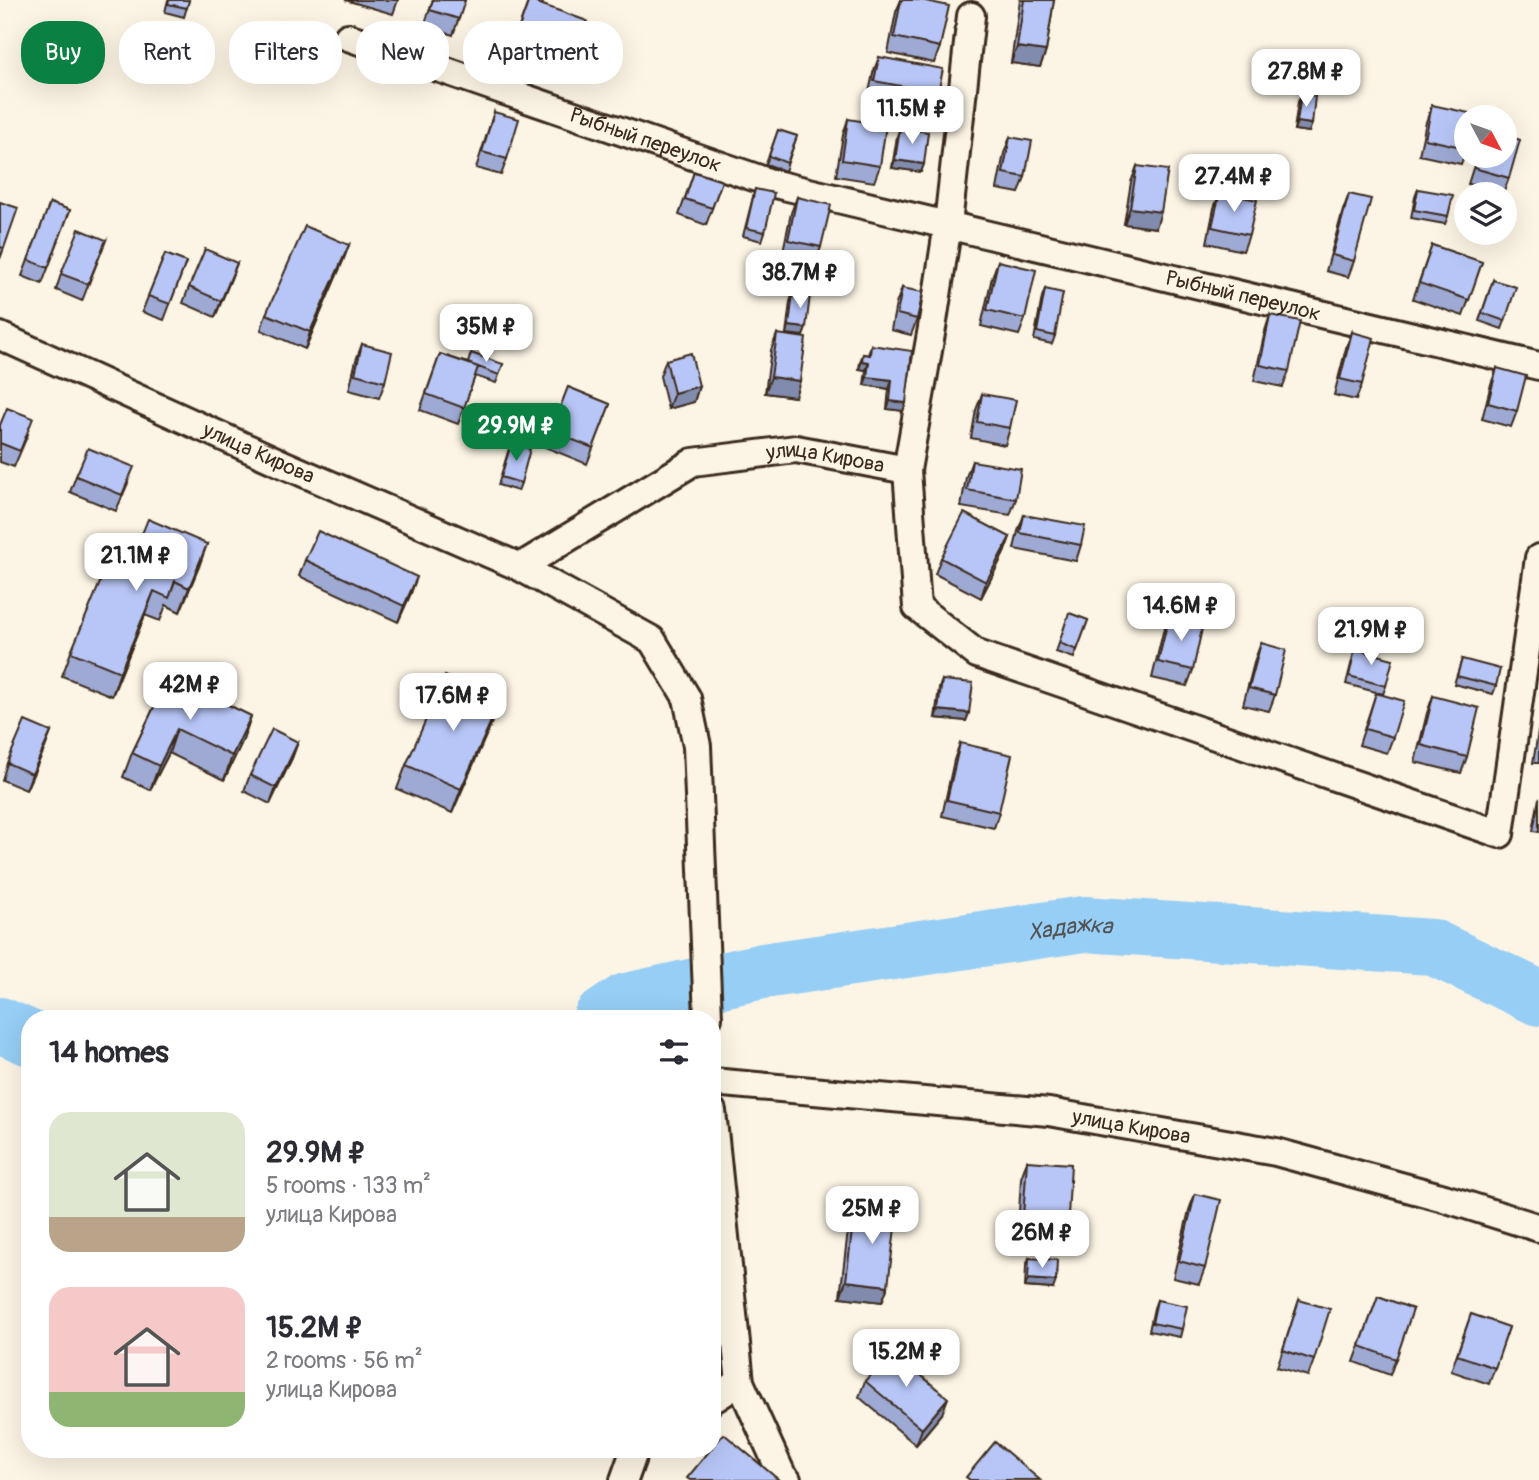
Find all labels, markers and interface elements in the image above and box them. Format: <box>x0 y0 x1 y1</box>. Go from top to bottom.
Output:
chip: Buy <box>21 21 105 84</box>
chip: Rent <box>119 21 215 84</box>
chip: Filters <box>229 21 342 84</box>
chip: New <box>356 21 449 84</box>
chip: Apartment <box>463 21 623 84</box>
pin: 27.8M ₽ <box>1241 50 1371 109</box>
text: 27.8M ₽ <box>1267 57 1345 86</box>
pin: 11.5M ₽ <box>847 86 977 146</box>
text: 11.5M ₽ <box>877 94 947 123</box>
street label: Рыбный переулок <box>567 101 725 178</box>
north arrow <box>1454 105 1517 168</box>
map controls <box>1454 105 1517 245</box>
pin: 27.4M ₽ <box>1169 154 1299 214</box>
text: 27.4M ₽ <box>1195 162 1273 191</box>
button: layers <box>1454 182 1517 245</box>
pin: 38.7M ₽ <box>735 250 865 310</box>
text: 38.7M ₽ <box>762 258 838 287</box>
street label: Рыбный переулок <box>1163 264 1323 327</box>
pin: 35M ₽ <box>437 304 535 364</box>
text: 35M ₽ <box>456 312 516 341</box>
pin: 29.9M ₽ <box>451 404 581 463</box>
text: 29.9M ₽ <box>478 411 554 440</box>
street label: улица Кирова <box>198 416 319 490</box>
street label: улица Кирова <box>764 436 887 479</box>
pin: 21.1M ₽ <box>71 534 201 593</box>
text: 21.1M ₽ <box>100 541 172 570</box>
pin: 14.6M ₽ <box>1116 584 1246 643</box>
text: 14.6M ₽ <box>1143 591 1219 620</box>
pin: 21.9M ₽ <box>1306 608 1436 667</box>
text: 21.9M ₽ <box>1334 615 1408 644</box>
pin: 42M ₽ <box>141 662 239 722</box>
text: 42M ₽ <box>159 670 221 699</box>
pin: 17.6M ₽ <box>388 674 518 733</box>
text: 17.6M ₽ <box>416 681 490 710</box>
water label: Хадажка <box>1026 908 1115 947</box>
icon: filters <box>655 1033 693 1071</box>
text: 14 homes <box>49 1034 169 1071</box>
street label: улица Кирова <box>1069 1103 1193 1150</box>
text: 29.9M ₽ <box>266 1134 366 1171</box>
icon: home <box>105 1140 189 1224</box>
text: 5 rooms · 133 m² <box>266 1171 431 1200</box>
pin: 25M ₽ <box>823 1186 921 1246</box>
text: 25M ₽ <box>842 1194 902 1223</box>
text: улица Кирова <box>266 1200 397 1229</box>
pin: 26M ₽ <box>993 1210 1091 1270</box>
text: 26M ₽ <box>1011 1218 1073 1247</box>
text: 15.2M ₽ <box>266 1309 363 1346</box>
icon: home <box>105 1315 189 1399</box>
pin: 15.2M ₽ <box>841 1330 971 1389</box>
text: 15.2M ₽ <box>869 1337 943 1366</box>
text: 2 rooms · 56 m² <box>266 1346 423 1375</box>
text: улица Кирова <box>266 1375 397 1404</box>

